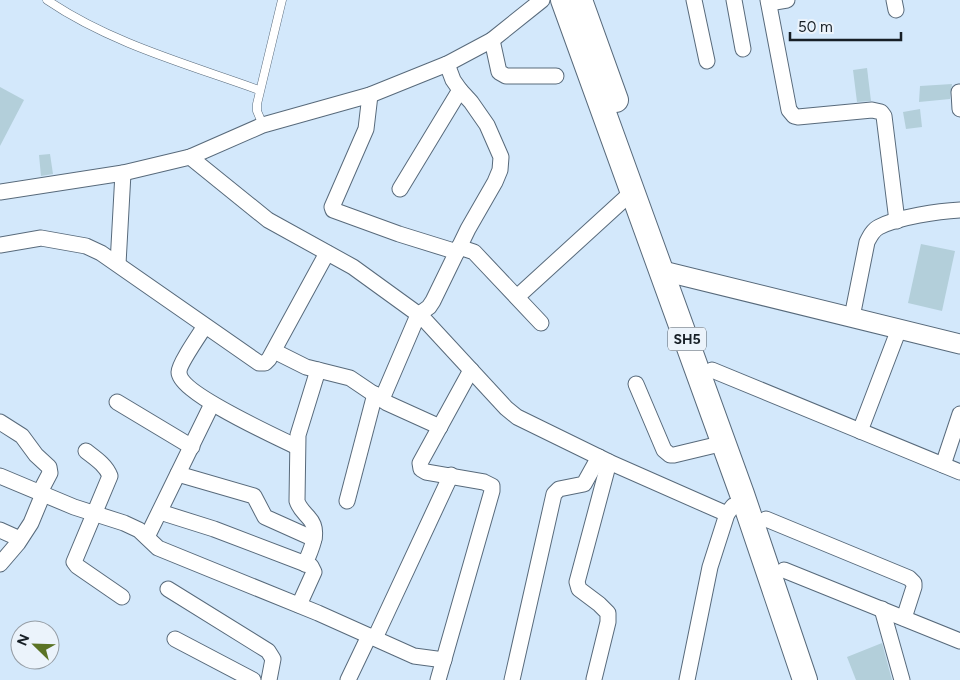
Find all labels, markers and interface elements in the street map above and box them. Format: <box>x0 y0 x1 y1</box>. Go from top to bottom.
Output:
scale bar <box>790 10 901 42</box>
text: 50 m <box>798 18 833 36</box>
road number: SH5 <box>668 328 706 350</box>
north arrow <box>10 620 60 670</box>
text: N <box>14 632 33 648</box>

